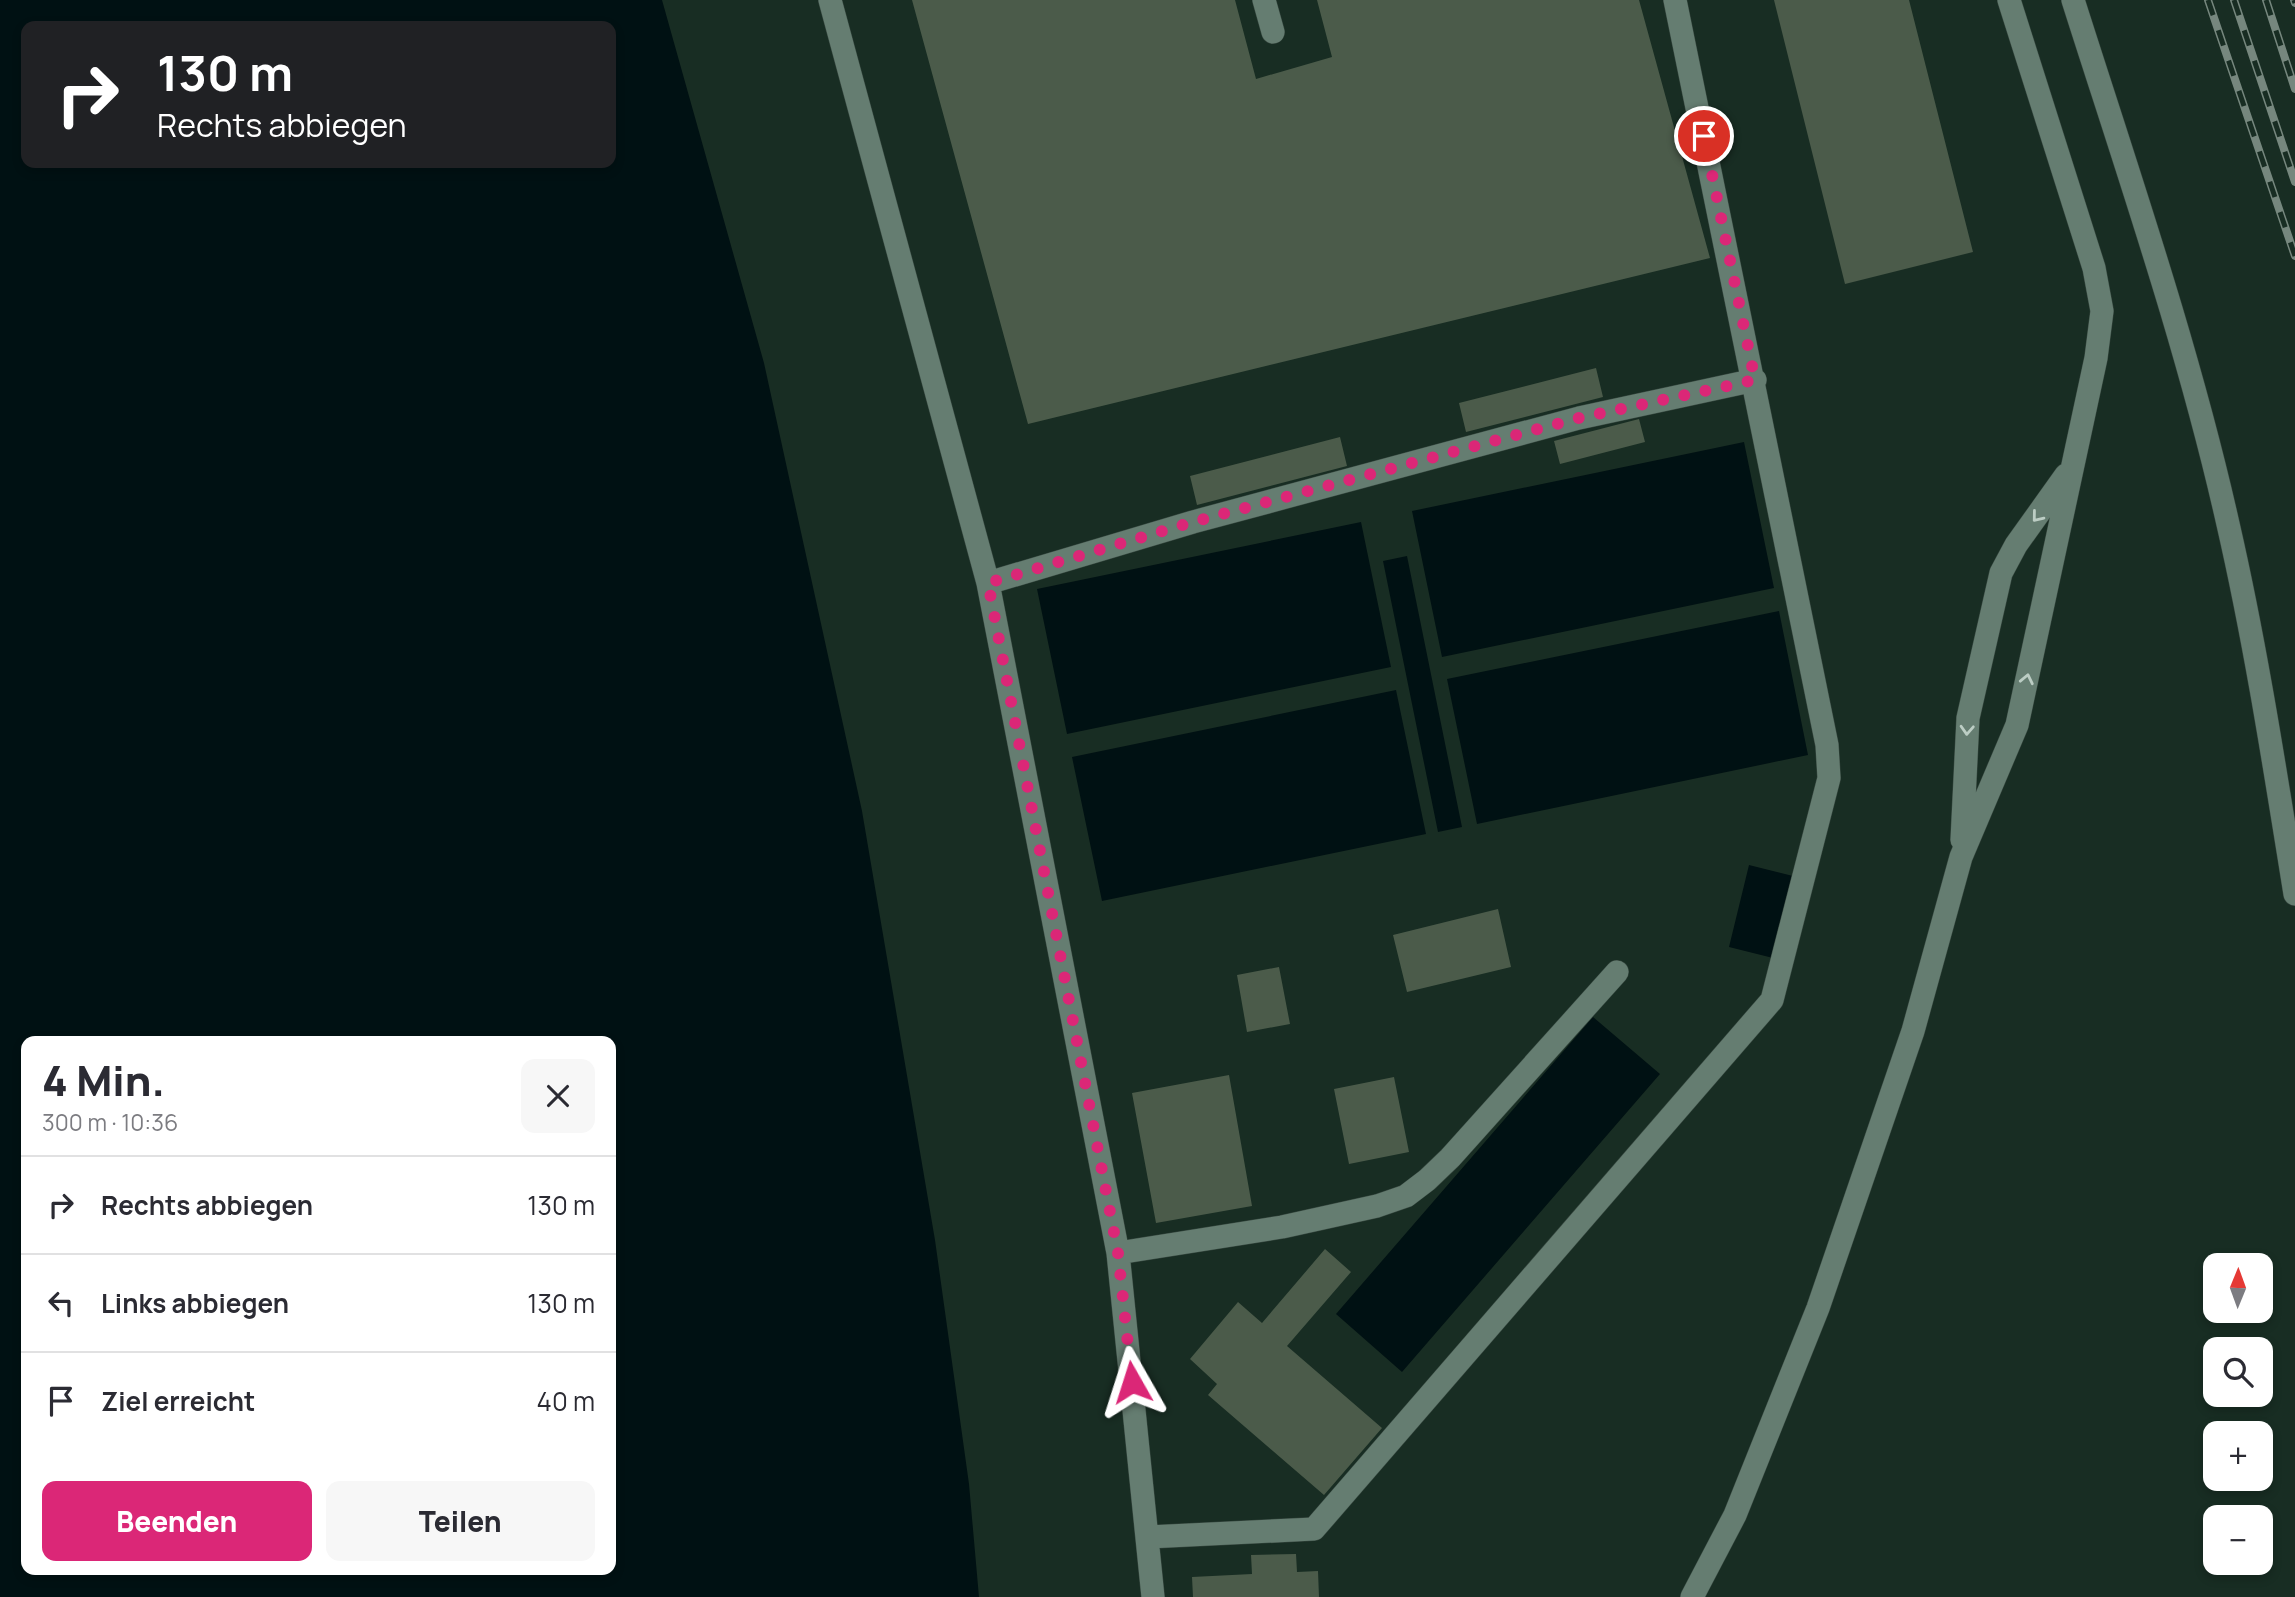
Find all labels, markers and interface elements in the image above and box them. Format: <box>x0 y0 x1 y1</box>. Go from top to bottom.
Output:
text: 130 m <box>157 39 293 106</box>
icon: right <box>42 49 133 140</box>
text: Rechts abbiegen <box>157 103 407 147</box>
pin <box>1674 106 1734 166</box>
icon: arrive <box>1685 117 1723 155</box>
one-way arrow <box>2032 509 2045 521</box>
one-way arrow <box>2019 673 2034 685</box>
one-way arrow <box>1960 725 1975 736</box>
text: 4 Min. <box>42 1051 165 1109</box>
button: close <box>521 1059 595 1133</box>
text: 300 m · 10:36 <box>42 1106 178 1138</box>
icon: right <box>42 1186 80 1224</box>
text: Rechts abbiegen <box>101 1187 313 1223</box>
text: 130 m <box>527 1187 595 1223</box>
north arrow <box>2203 1253 2273 1323</box>
map controls <box>2203 1253 2273 1575</box>
icon: left <box>42 1284 80 1322</box>
text: Links abbiegen <box>101 1285 289 1321</box>
text: 130 m <box>527 1285 595 1321</box>
button: search <box>2203 1337 2273 1407</box>
position arrow <box>1095 1345 1169 1419</box>
icon: arrive <box>42 1382 80 1420</box>
text: Ziel erreicht <box>101 1383 255 1419</box>
text: 40 m <box>537 1383 595 1419</box>
button: + <box>2203 1421 2273 1491</box>
button: Beenden <box>42 1481 312 1561</box>
button: Teilen <box>326 1481 595 1561</box>
button: − <box>2203 1505 2273 1575</box>

